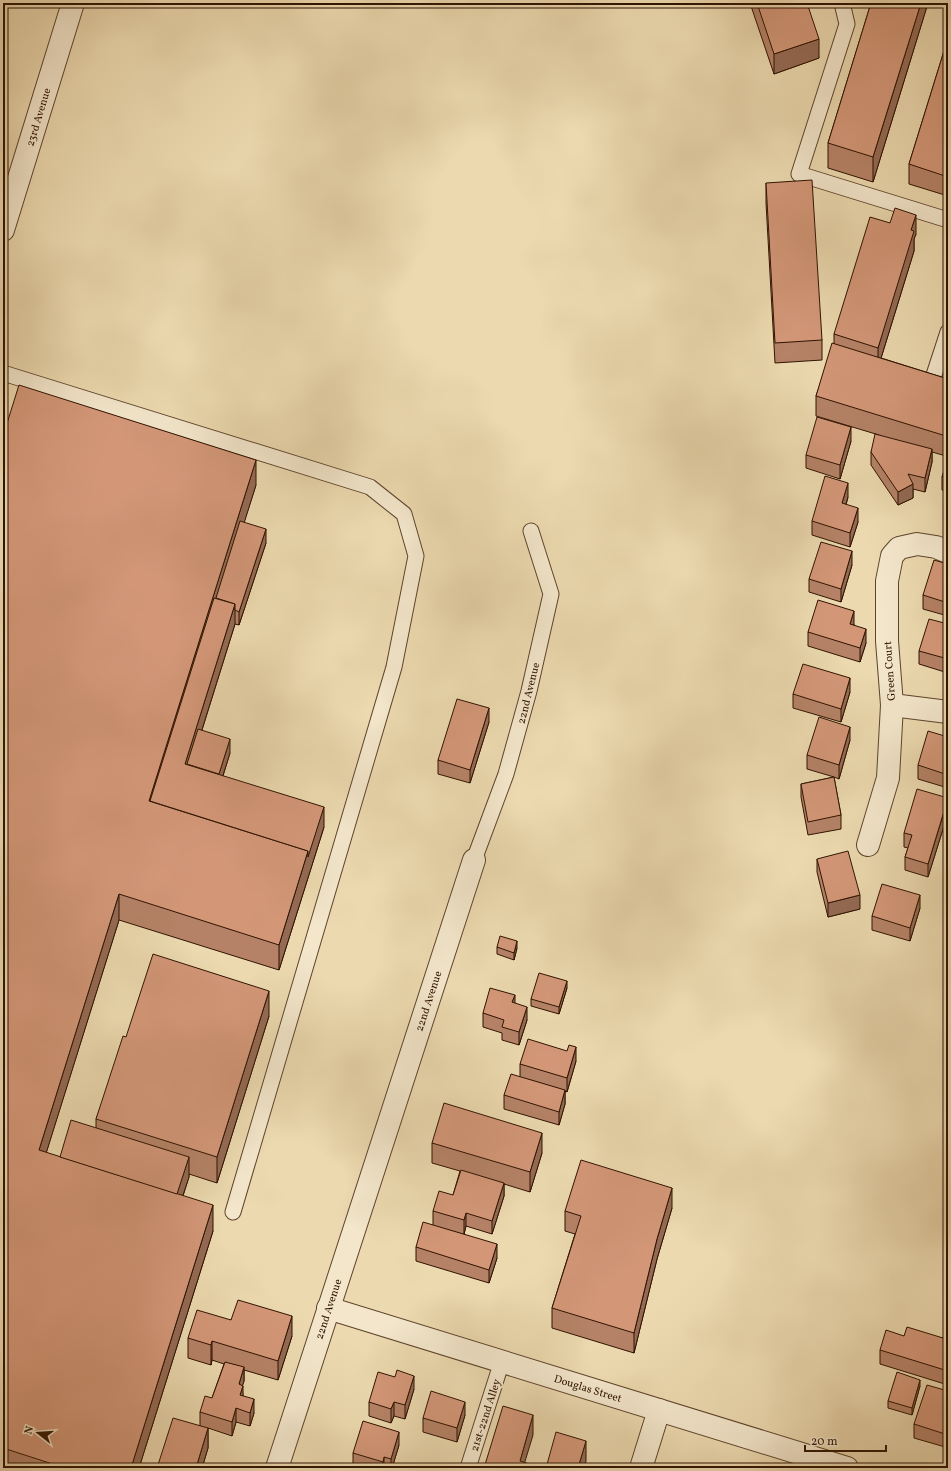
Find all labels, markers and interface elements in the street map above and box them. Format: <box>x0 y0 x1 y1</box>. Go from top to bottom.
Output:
street label: 23rd Avenue <box>23 86 55 148</box>
street label: Green Court <box>881 641 900 701</box>
street label: 22nd Avenue <box>515 661 544 726</box>
street label: 22nd Avenue <box>413 969 446 1034</box>
street label: 22nd Avenue <box>313 1277 346 1342</box>
street label: Douglas Street <box>552 1372 623 1407</box>
street label: 21st-22nd Alley <box>468 1377 505 1454</box>
north arrow <box>18 1413 58 1453</box>
text: N <box>22 1424 38 1437</box>
scale bar <box>805 1427 886 1453</box>
text: 20 m <box>811 1434 838 1450</box>

